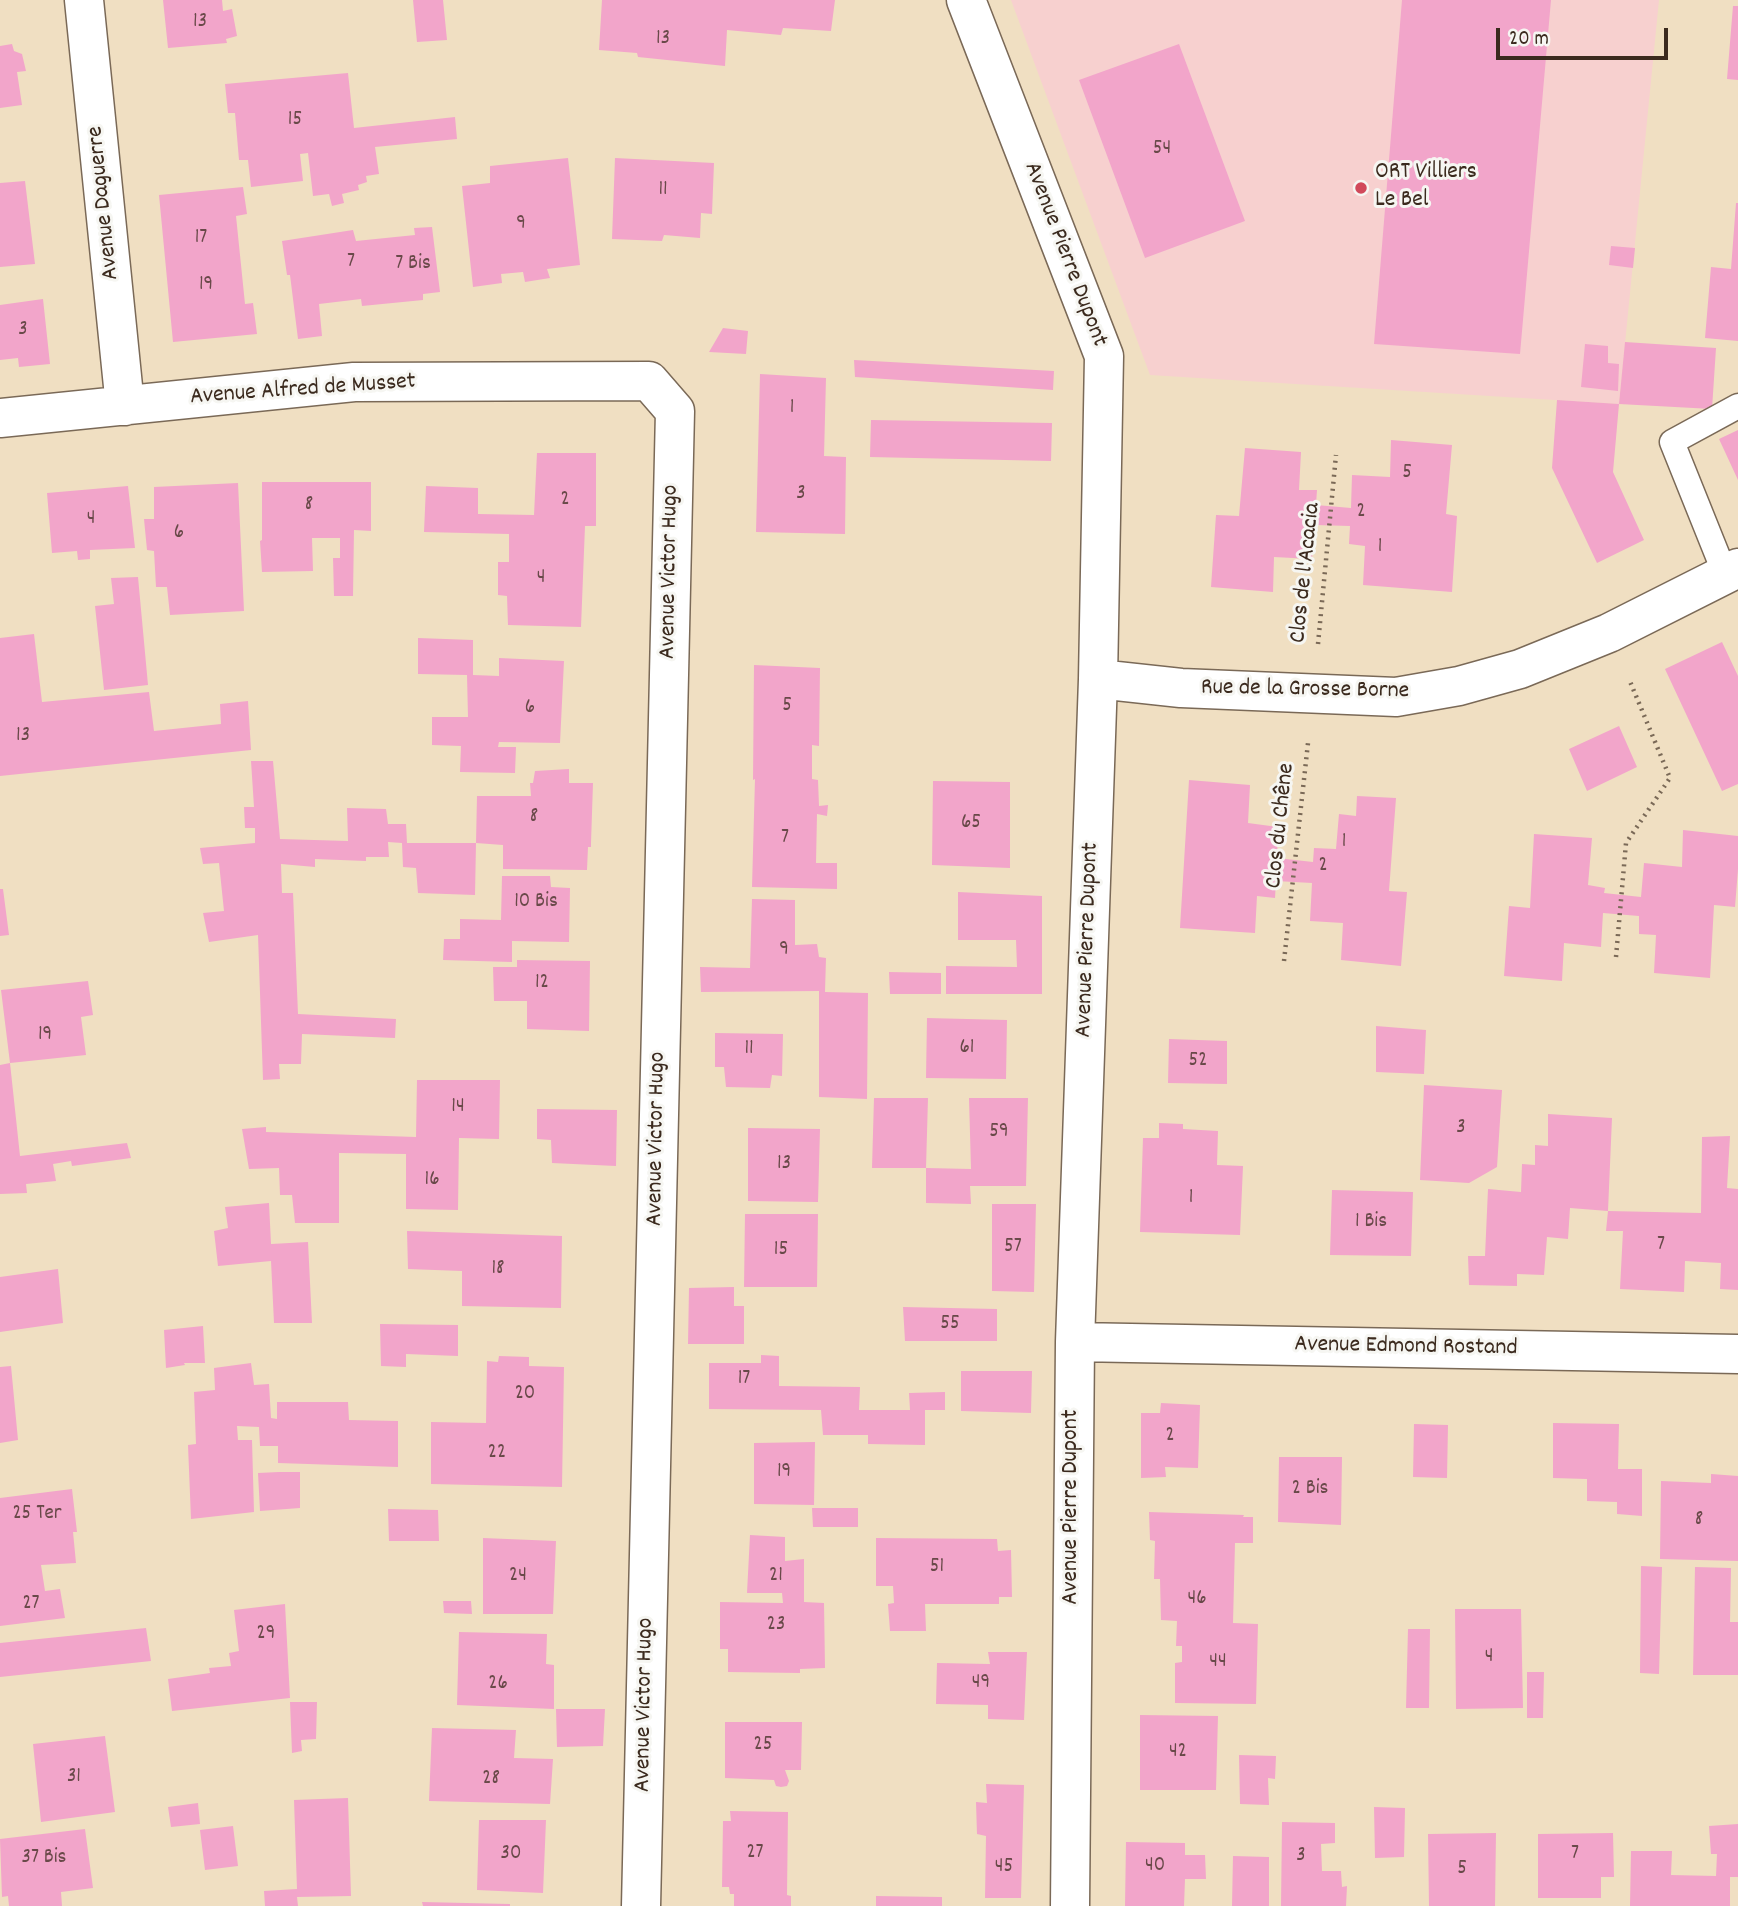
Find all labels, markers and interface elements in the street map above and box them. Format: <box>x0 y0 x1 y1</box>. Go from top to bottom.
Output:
house number: 13 <box>193 10 207 36</box>
scale bar <box>1500 14 1672 58</box>
text: 20 m <box>1509 25 1549 55</box>
house number: 13 <box>656 27 670 53</box>
house number: 15 <box>288 108 302 134</box>
street label: Avenue Daguerre <box>83 125 127 281</box>
house number: 54 <box>1153 137 1171 163</box>
street label: Avenue Pierre Dupont <box>1016 159 1112 351</box>
place label: ORT Villiers Le Bel <box>1375 160 1477 216</box>
house number: 11 <box>658 178 668 204</box>
marker: ORT Villiers Le Bel <box>1353 180 1369 196</box>
house number: 9 <box>516 212 526 238</box>
house number: 17 <box>195 226 207 252</box>
house number: 7 <box>347 250 355 276</box>
house number: 7 Bis <box>395 252 431 278</box>
house number: 19 <box>199 273 213 299</box>
house number: 3 <box>18 318 28 344</box>
street label: Avenue Alfred de Musset <box>189 369 417 413</box>
house number: 1 <box>790 396 794 422</box>
house number: 5 <box>1402 461 1412 487</box>
house number: 3 <box>796 482 806 508</box>
street label: Avenue Victor Hugo <box>655 485 687 659</box>
house number: 2 <box>560 488 570 514</box>
house number: 8 <box>305 493 313 519</box>
house number: 2 <box>1356 500 1366 526</box>
street label: Clos de l'Acacia <box>1285 501 1329 645</box>
house number: 4 <box>87 507 95 533</box>
house number: 6 <box>174 521 184 547</box>
house number: 1 <box>1378 535 1382 561</box>
house number: 4 <box>537 566 545 592</box>
street label: Rue de la Grosse Borne <box>1201 675 1409 707</box>
house number: 5 <box>782 694 792 720</box>
house number: 6 <box>525 696 535 722</box>
house number: 13 <box>16 724 30 750</box>
street label: Clos du Chêne <box>1261 762 1303 890</box>
house number: 8 <box>530 805 538 831</box>
house number: 65 <box>961 811 981 837</box>
house number: 7 <box>781 826 789 852</box>
house number: 1 <box>1342 830 1346 856</box>
street label: Avenue Pierre Dupont <box>1071 842 1107 1038</box>
house number: 2 <box>1318 854 1328 880</box>
house number: 10 Bis <box>514 890 558 916</box>
house number: 9 <box>779 938 789 964</box>
house number: 12 <box>535 971 549 997</box>
house number: 19 <box>38 1023 52 1049</box>
house number: 61 <box>960 1036 974 1062</box>
house number: 11 <box>744 1037 754 1063</box>
house number: 52 <box>1189 1049 1207 1075</box>
street label: Avenue Victor Hugo <box>642 1052 674 1226</box>
house number: 14 <box>451 1095 465 1121</box>
house number: 3 <box>1456 1116 1466 1142</box>
house number: 59 <box>989 1120 1009 1146</box>
house number: 13 <box>777 1152 791 1178</box>
house number: 16 <box>425 1168 439 1194</box>
house number: 1 <box>1189 1186 1193 1212</box>
house number: 1 Bis <box>1355 1210 1387 1236</box>
house number: 7 <box>1657 1233 1665 1259</box>
house number: 57 <box>1004 1235 1022 1261</box>
house number: 15 <box>774 1238 788 1264</box>
house number: 18 <box>491 1257 505 1283</box>
house number: 55 <box>940 1312 960 1338</box>
street label: Avenue Edmond Rostand <box>1294 1332 1518 1364</box>
house number: 17 <box>738 1367 750 1393</box>
house number: 20 <box>515 1382 535 1408</box>
street label: Avenue Pierre Dupont <box>1059 1409 1087 1605</box>
house number: 2 <box>1165 1424 1175 1450</box>
house number: 22 <box>488 1441 506 1467</box>
house number: 19 <box>777 1460 791 1486</box>
house number: 2 Bis <box>1292 1477 1328 1503</box>
house number: 25 Ter <box>12 1502 62 1528</box>
house number: 8 <box>1695 1508 1703 1534</box>
house number: 51 <box>930 1555 944 1581</box>
house number: 24 <box>509 1564 527 1590</box>
house number: 21 <box>769 1564 783 1590</box>
house number: 46 <box>1187 1587 1207 1613</box>
house number: 27 <box>22 1592 40 1618</box>
house number: 23 <box>767 1613 785 1639</box>
street label: Avenue Victor Hugo <box>630 1618 662 1792</box>
house number: 29 <box>257 1622 275 1648</box>
house number: 4 <box>1485 1645 1493 1671</box>
house number: 44 <box>1209 1650 1227 1676</box>
house number: 49 <box>972 1671 990 1697</box>
house number: 26 <box>488 1672 508 1698</box>
house number: 25 <box>754 1733 772 1759</box>
house number: 42 <box>1169 1740 1187 1766</box>
house number: 31 <box>67 1765 81 1791</box>
house number: 28 <box>482 1767 500 1793</box>
house number: 27 <box>746 1841 764 1867</box>
house number: 30 <box>501 1842 521 1868</box>
house number: 7 <box>1571 1842 1579 1868</box>
house number: 3 <box>1296 1844 1306 1870</box>
house number: 37 Bis <box>22 1846 66 1872</box>
house number: 40 <box>1145 1854 1165 1880</box>
house number: 45 <box>995 1855 1013 1881</box>
house number: 5 <box>1457 1857 1467 1883</box>

